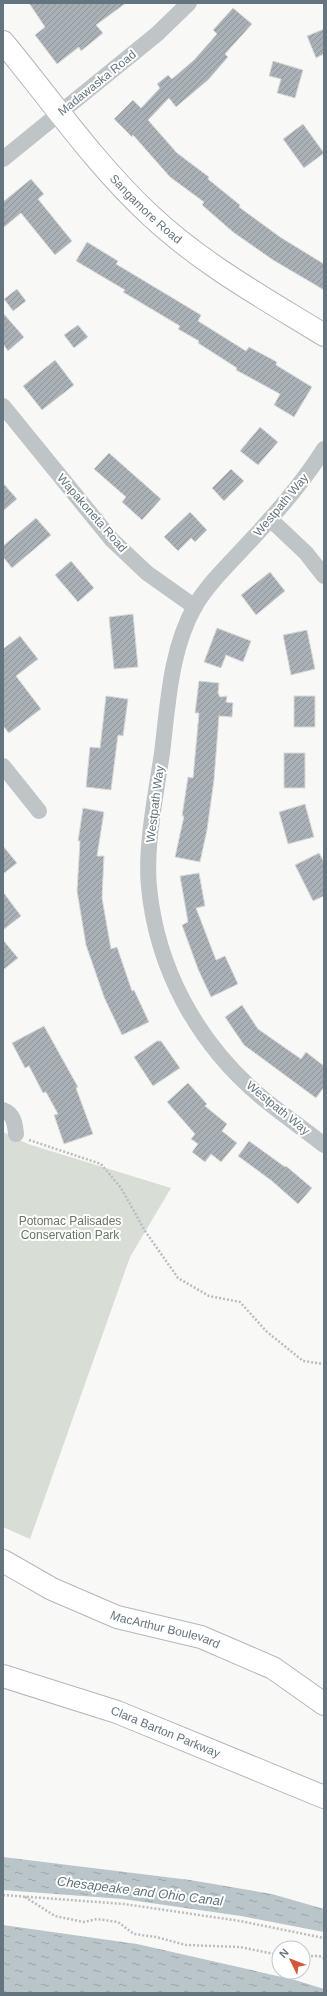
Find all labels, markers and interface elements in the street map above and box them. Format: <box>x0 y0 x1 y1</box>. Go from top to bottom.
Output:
street label: Madawaska Road <box>55 47 139 119</box>
street label: Sangamore Road <box>107 171 185 247</box>
street label: Wapakoneta Road <box>54 471 130 555</box>
street label: Westpath Way <box>251 471 311 539</box>
street label: Westpath Way <box>143 765 167 843</box>
street label: Westpath Way <box>244 1078 312 1138</box>
park label: Potomac Palisades Conservation Park <box>19 1214 121 1242</box>
street label: MacArthur Boulevard <box>108 1608 222 1651</box>
street label: Clara Barton Parkway <box>109 1704 222 1761</box>
water label: Chesapeake and Ohio Canal <box>56 1873 225 1909</box>
north arrow <box>271 1940 311 1980</box>
text: N <box>277 1946 291 1960</box>

